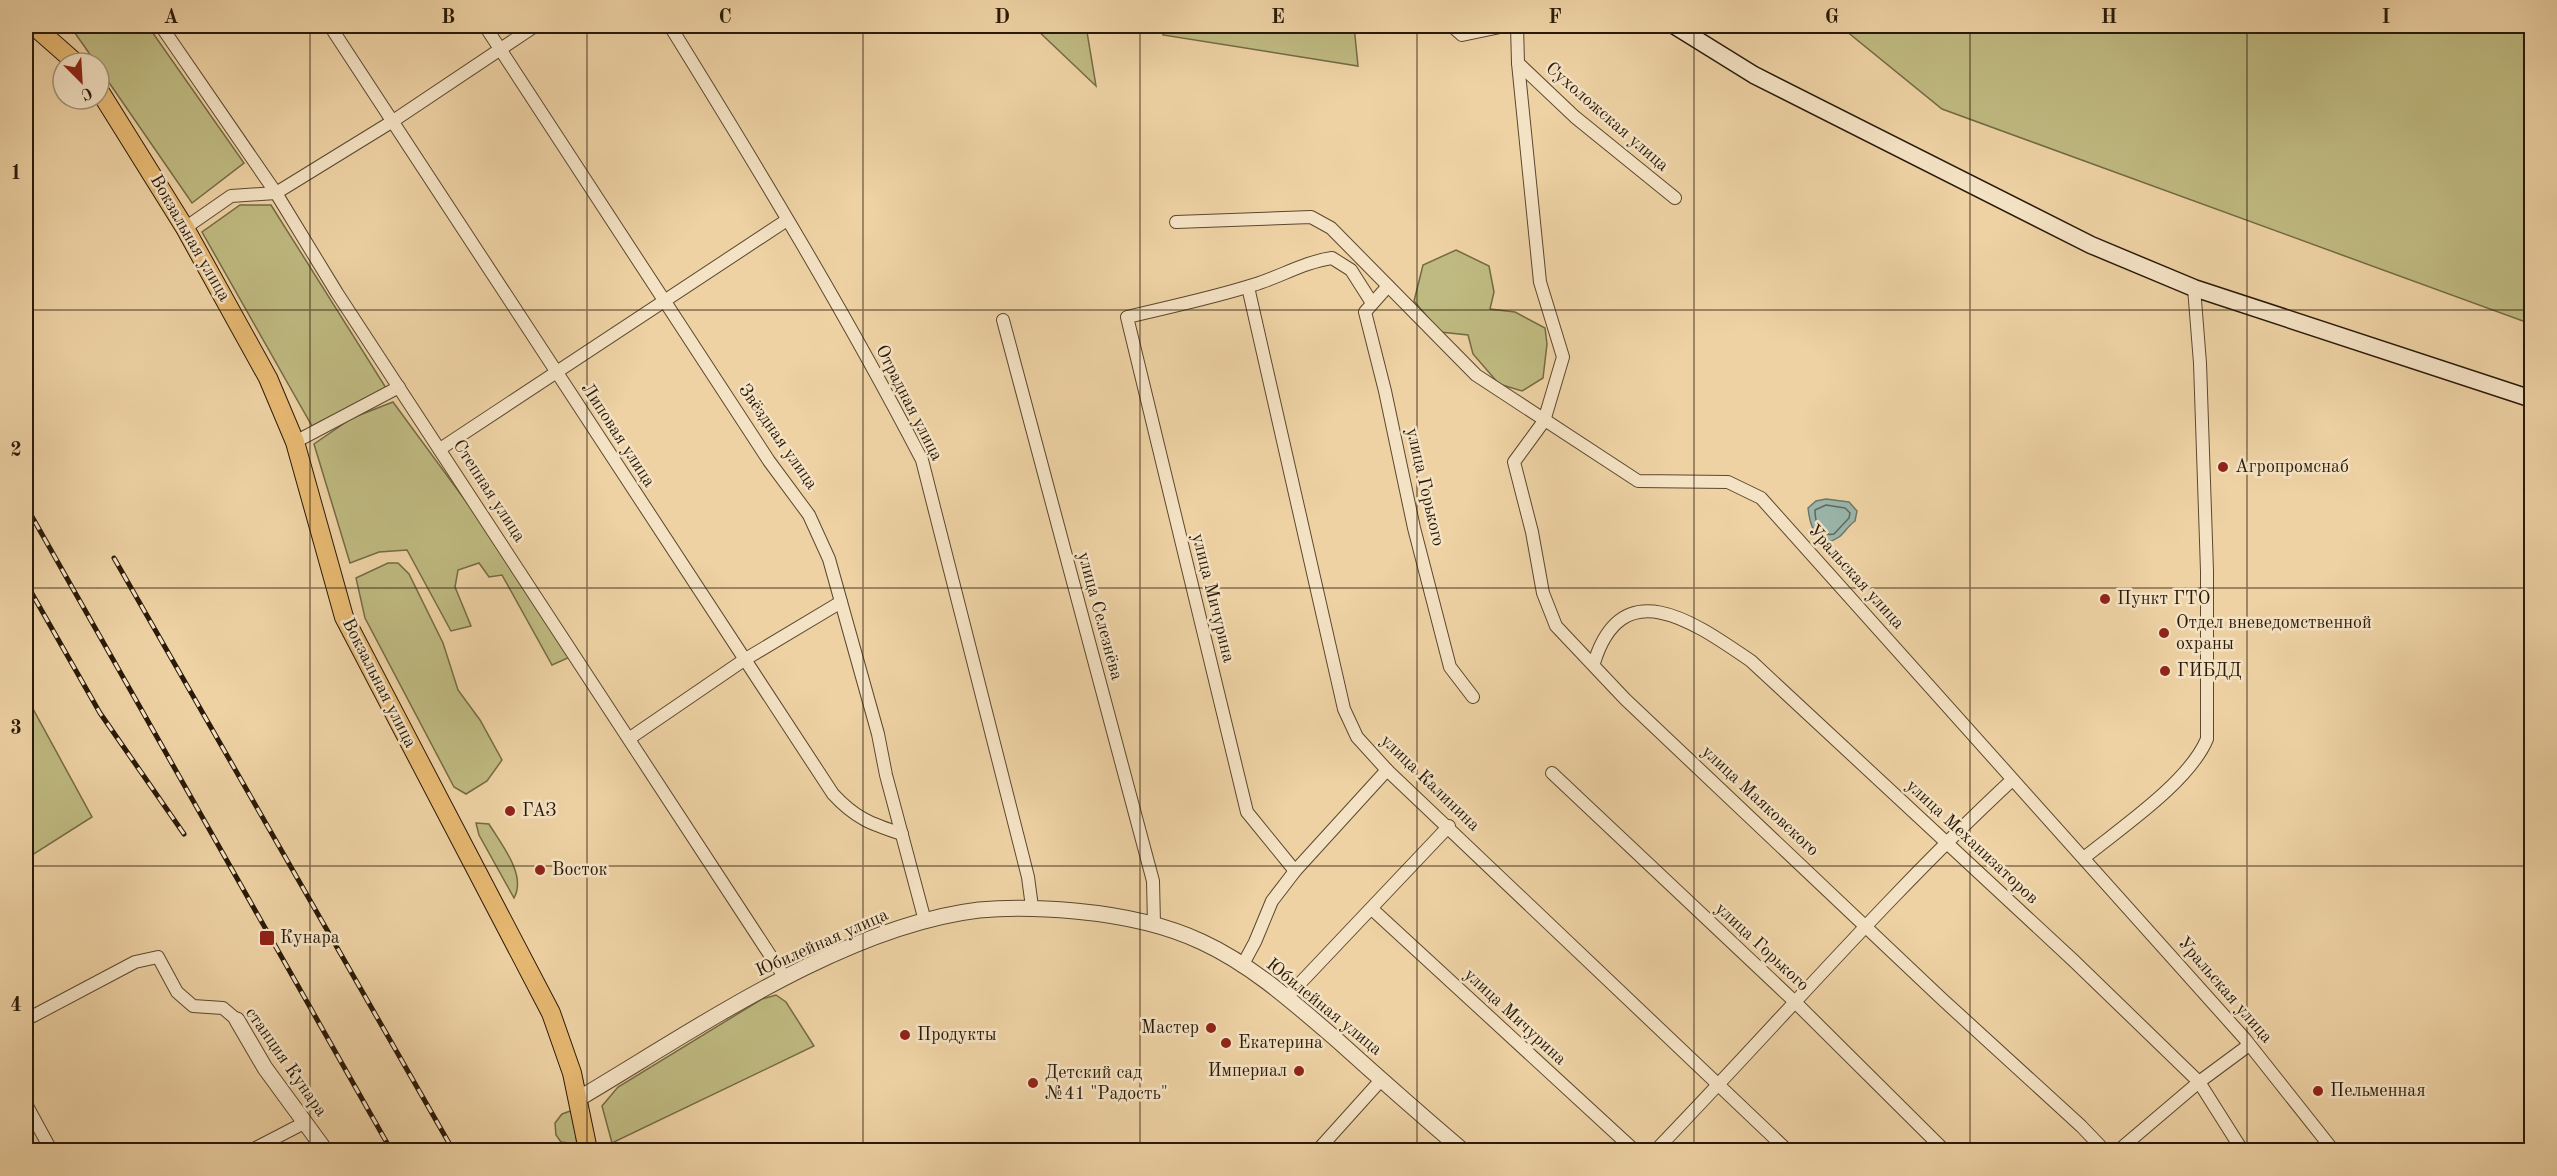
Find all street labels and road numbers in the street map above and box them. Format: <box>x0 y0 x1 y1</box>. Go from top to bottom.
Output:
street label: Сухоложская улица <box>1542 59 1672 175</box>
street label: Вокзальная улица <box>147 172 234 304</box>
street label: Отрадная улица <box>872 342 946 464</box>
street label: Липовая улица <box>578 380 658 490</box>
street label: Звёздная улица <box>735 381 821 493</box>
street label: улица Горького <box>1403 426 1447 548</box>
street label: Степная улица <box>449 437 529 545</box>
street label: Уральская улица <box>1804 521 1908 633</box>
street label: улица Мичурина <box>1188 532 1238 664</box>
street label: улица Селезнёва <box>1074 550 1126 682</box>
street label: Вокзальная улица <box>339 615 419 751</box>
street label: улица Калинина <box>1377 731 1483 835</box>
street label: улица Маяковского <box>1698 742 1822 860</box>
street label: улица Механизаторов <box>1902 776 2042 908</box>
street label: улица Горького <box>1712 899 1812 995</box>
street label: Юбилейная улица <box>753 906 891 980</box>
street label: Уральская улица <box>2174 933 2276 1047</box>
street label: Юбилейная улица <box>1263 955 1385 1059</box>
street label: улица Мичурина <box>1461 965 1570 1069</box>
street label: станция Кунара <box>242 1004 330 1120</box>

